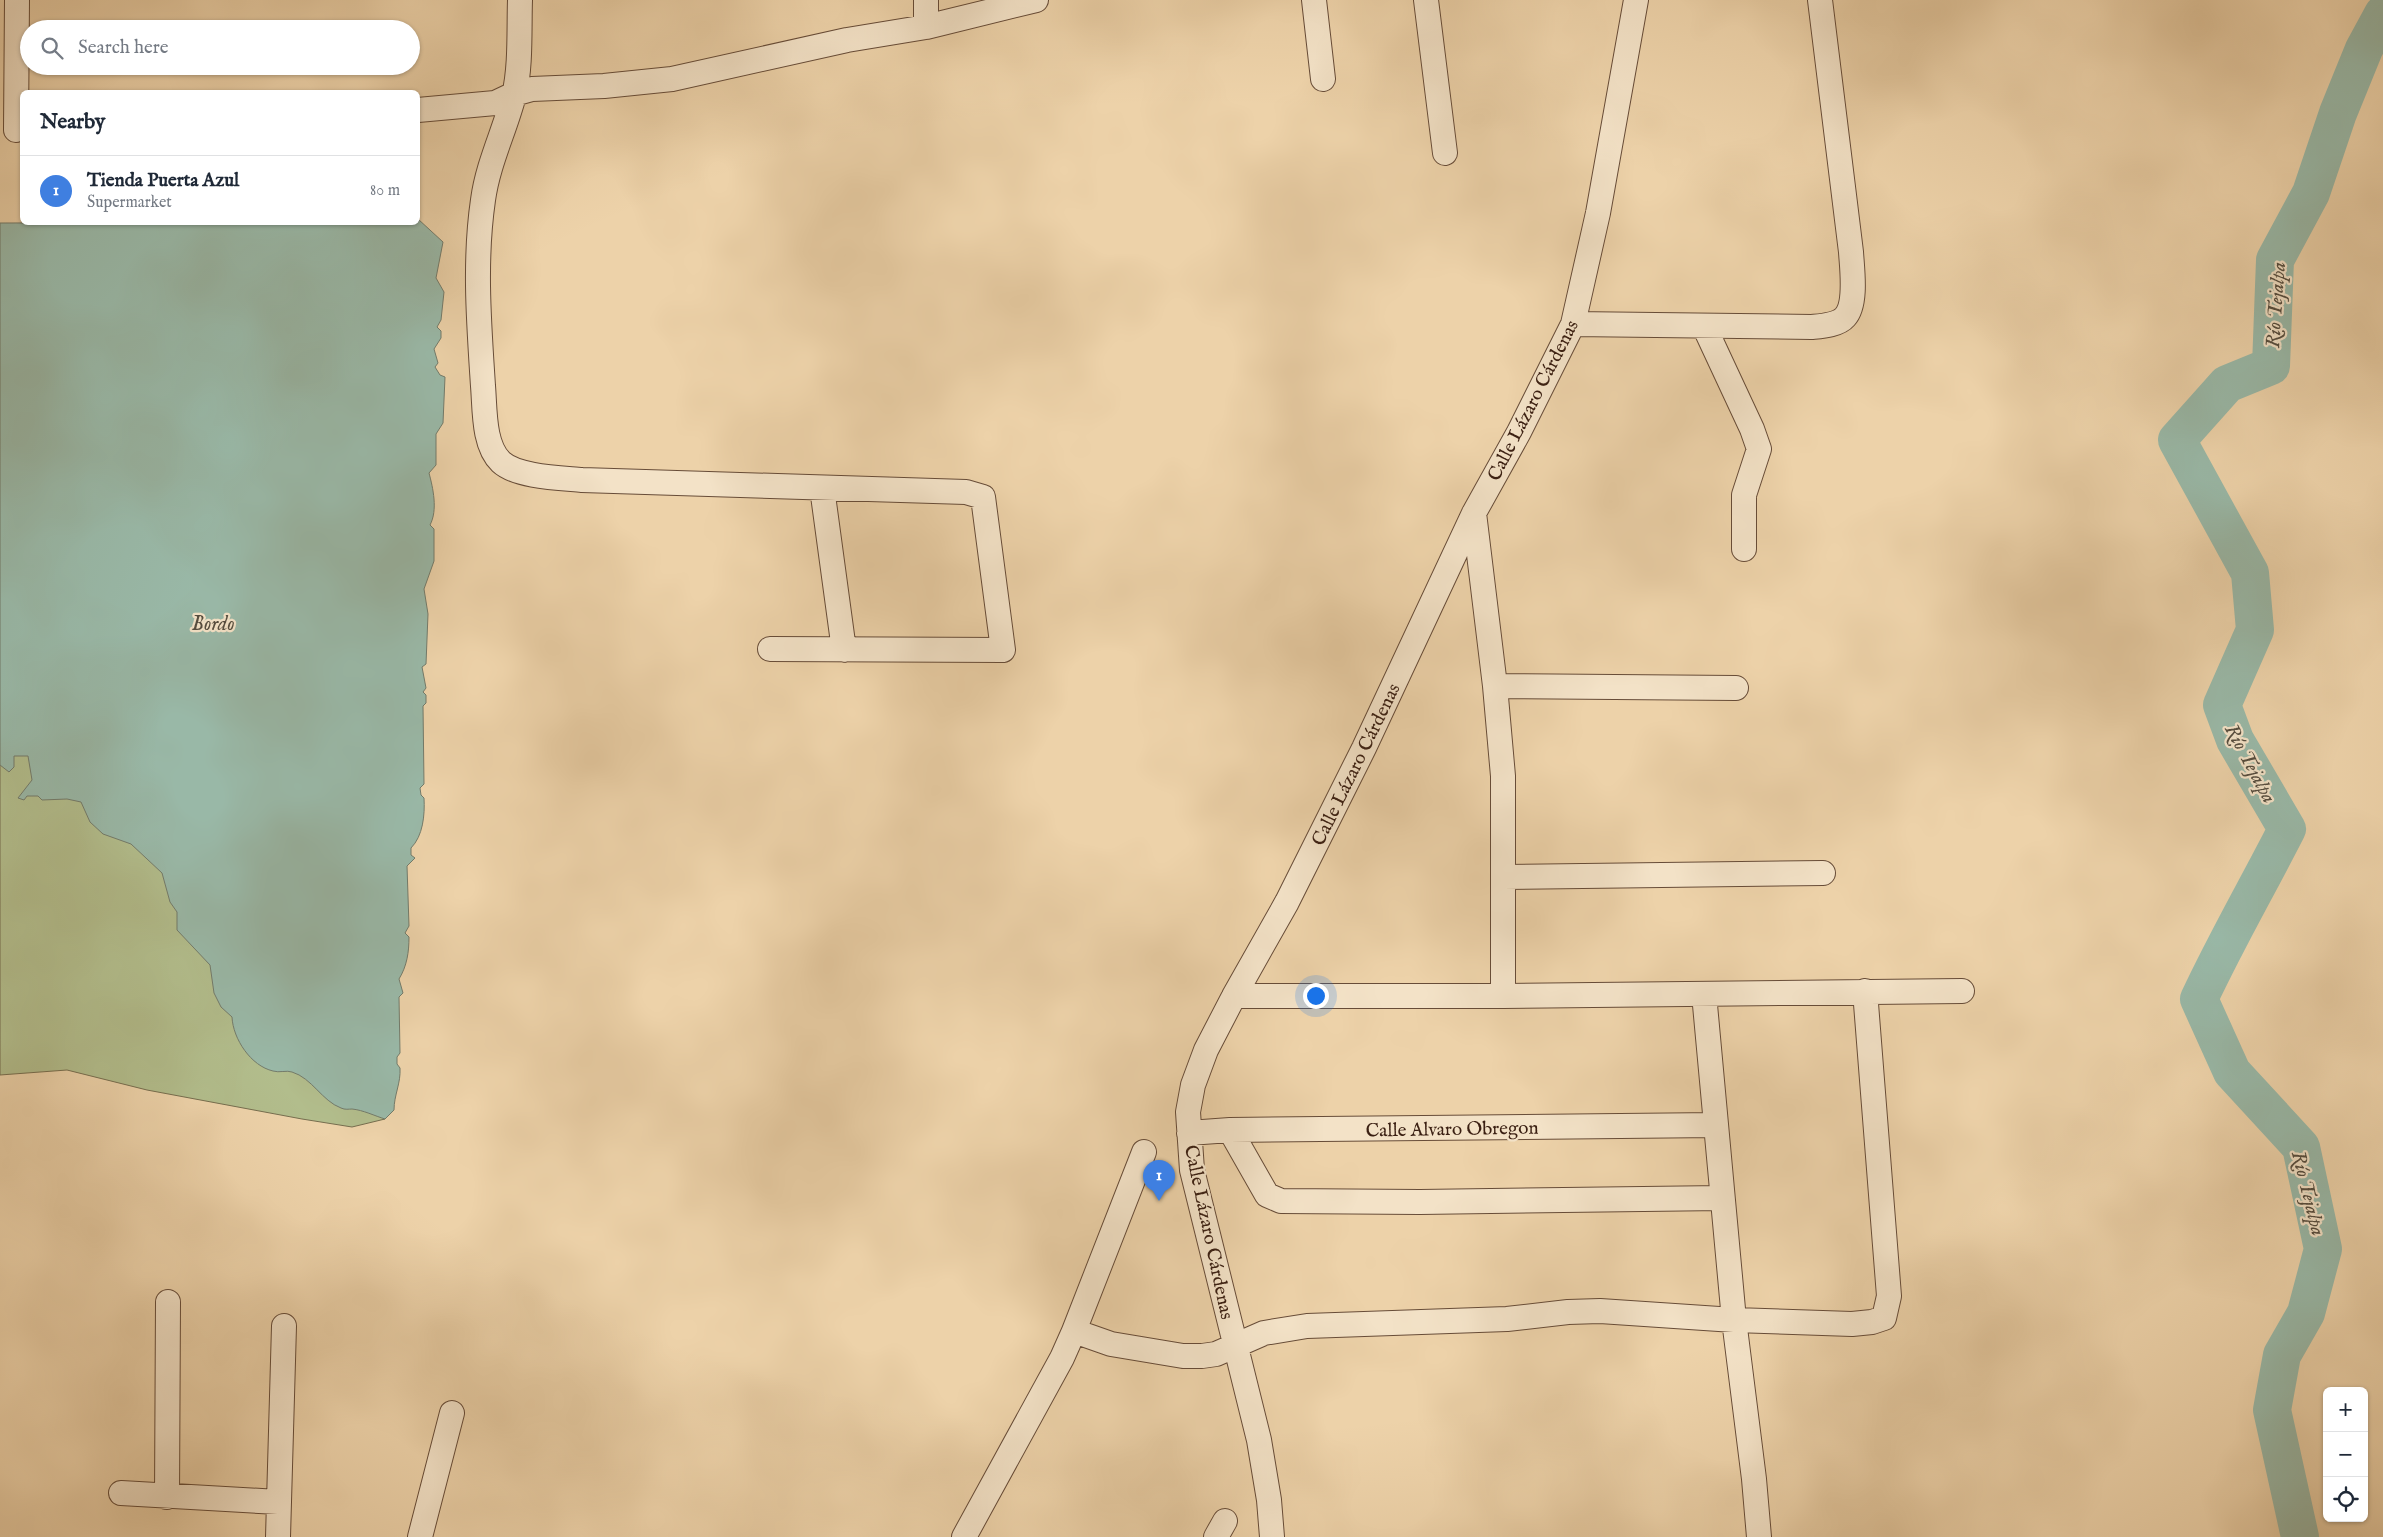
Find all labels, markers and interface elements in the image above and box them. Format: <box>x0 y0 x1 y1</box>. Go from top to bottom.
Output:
search box <box>20 20 420 75</box>
icon: search <box>38 34 66 62</box>
text: Search here <box>78 36 169 60</box>
text: Nearby <box>40 109 105 136</box>
text: Tienda Puerta Azul <box>87 169 239 193</box>
text: 1 <box>53 181 59 201</box>
text: 80 m <box>370 181 400 201</box>
text: Supermarket <box>87 193 172 213</box>
water label: Río Tejalpa <box>2261 261 2292 349</box>
street label: Calle Lázaro Cárdenas <box>1483 316 1585 486</box>
water label: Bordo <box>191 612 235 637</box>
street label: Calle Lázaro Cárdenas <box>1307 680 1407 850</box>
water label: Río Tejalpa <box>2218 720 2281 808</box>
your location <box>1303 983 1329 1009</box>
street label: Calle Alvaro Obregon <box>1365 1116 1539 1144</box>
street label: Calle Lázaro Cárdenas <box>1178 1143 1238 1322</box>
water label: Río Tejalpa <box>2285 1148 2330 1238</box>
pin: 1 <box>1143 1160 1175 1201</box>
map controls <box>2323 1387 2368 1522</box>
button: + <box>2323 1387 2368 1432</box>
button: − <box>2323 1432 2368 1477</box>
button: locate <box>2323 1477 2368 1522</box>

